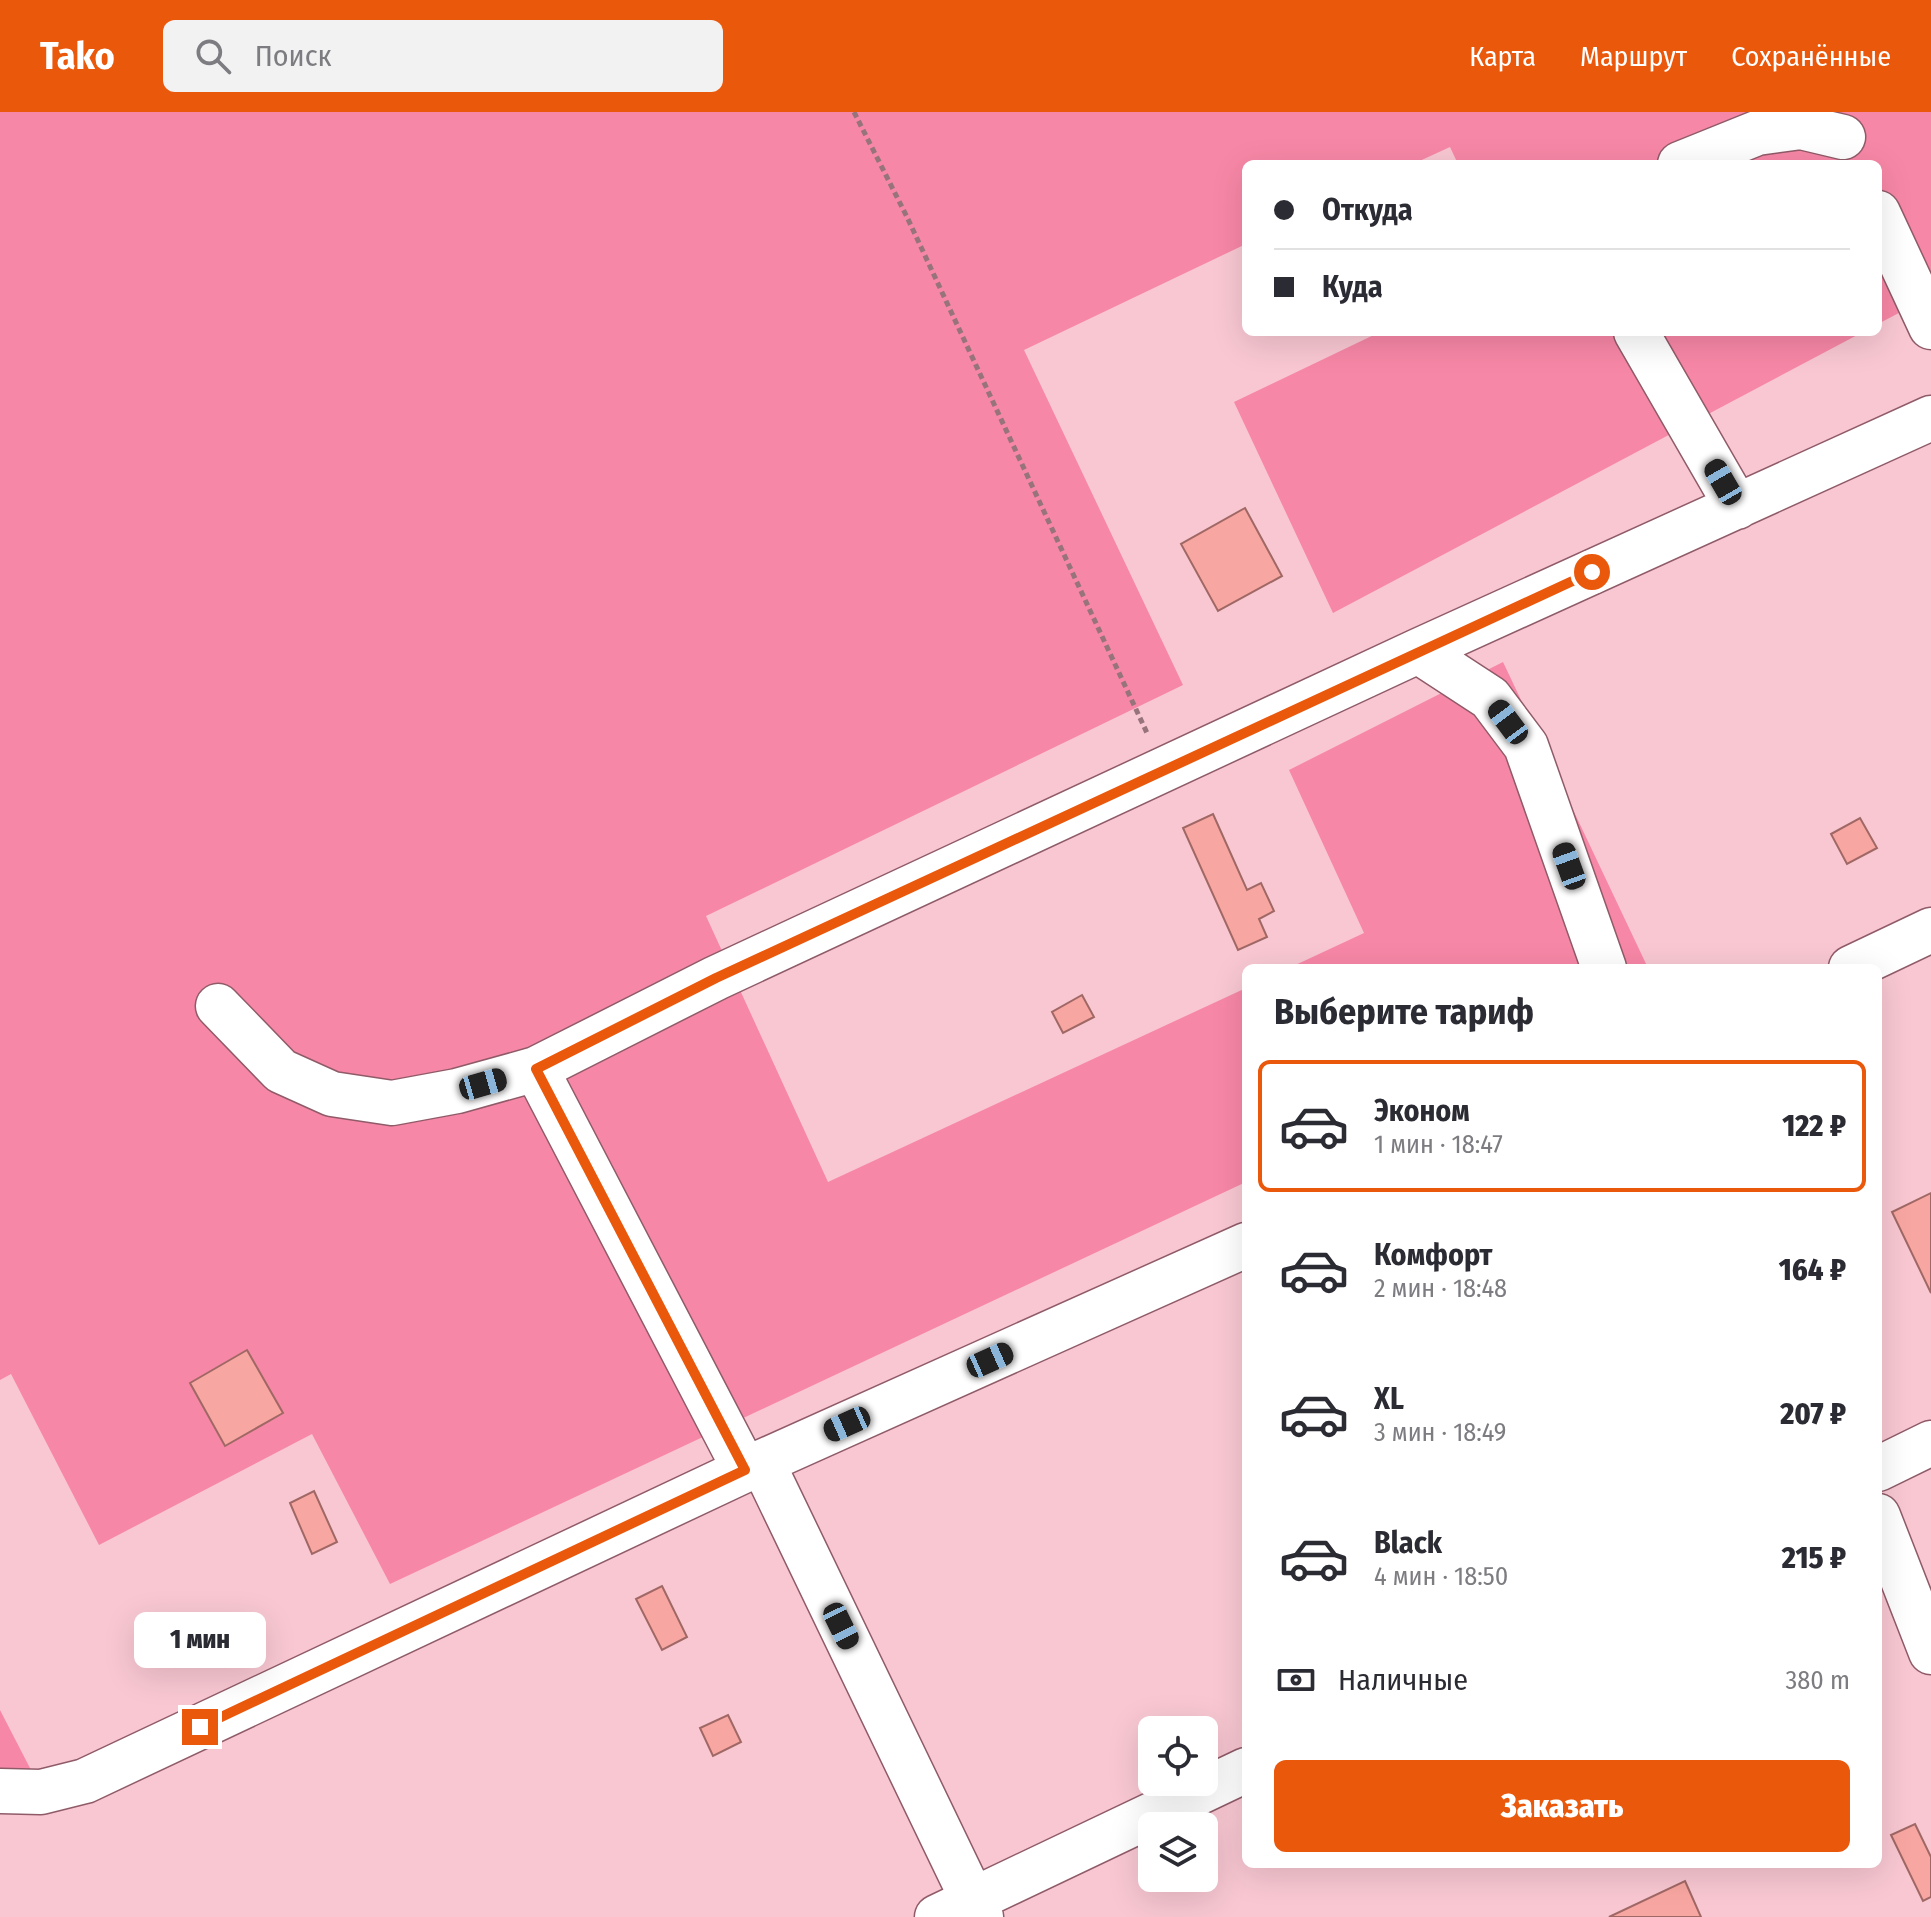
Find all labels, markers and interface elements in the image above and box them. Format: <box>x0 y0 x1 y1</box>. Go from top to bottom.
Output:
search box <box>163 20 723 92</box>
text: Tako <box>40 33 115 79</box>
icon: search <box>191 34 235 78</box>
text: Поиск <box>255 38 332 74</box>
text: Карта <box>1469 40 1536 73</box>
text: Маршрут <box>1580 40 1687 73</box>
text: Сохранённые <box>1731 40 1891 73</box>
text: Откуда <box>1322 192 1413 228</box>
text: Куда <box>1322 269 1383 305</box>
car <box>1701 455 1745 509</box>
route start <box>1574 554 1610 590</box>
car <box>1484 696 1532 748</box>
car <box>1550 839 1588 893</box>
text: Выберите тариф <box>1274 990 1534 1034</box>
car <box>457 1066 509 1102</box>
icon: car <box>1278 1090 1350 1162</box>
text: Эконом <box>1374 1093 1470 1129</box>
text: 122 ₽ <box>1782 1108 1846 1144</box>
text: 1 мин · 18:47 <box>1374 1129 1503 1160</box>
icon: car <box>1278 1234 1350 1306</box>
text: Комфорт <box>1374 1237 1492 1273</box>
text: 164 ₽ <box>1779 1252 1846 1288</box>
text: 2 мин · 18:48 <box>1374 1273 1507 1304</box>
car <box>963 1339 1017 1381</box>
icon: car <box>1278 1378 1350 1450</box>
text: XL <box>1374 1381 1404 1417</box>
text: 207 ₽ <box>1780 1396 1846 1432</box>
car <box>820 1403 874 1445</box>
text: 3 мин · 18:49 <box>1374 1417 1506 1448</box>
icon: car <box>1278 1522 1350 1594</box>
text: Black <box>1374 1525 1442 1561</box>
text: 215 ₽ <box>1782 1540 1846 1576</box>
text: 4 мин · 18:50 <box>1374 1561 1508 1592</box>
car <box>820 1599 862 1653</box>
callout: 1 мин <box>134 1611 266 1667</box>
text: 1 мин <box>170 1624 230 1655</box>
icon: cash <box>1274 1658 1318 1702</box>
text: Наличные <box>1338 1662 1468 1698</box>
text: 380 m <box>1786 1665 1850 1696</box>
route end <box>182 1709 218 1745</box>
map controls <box>1138 1716 1218 1892</box>
button: locate <box>1138 1716 1218 1796</box>
button: Заказать <box>1274 1760 1850 1852</box>
button: layers <box>1138 1812 1218 1892</box>

